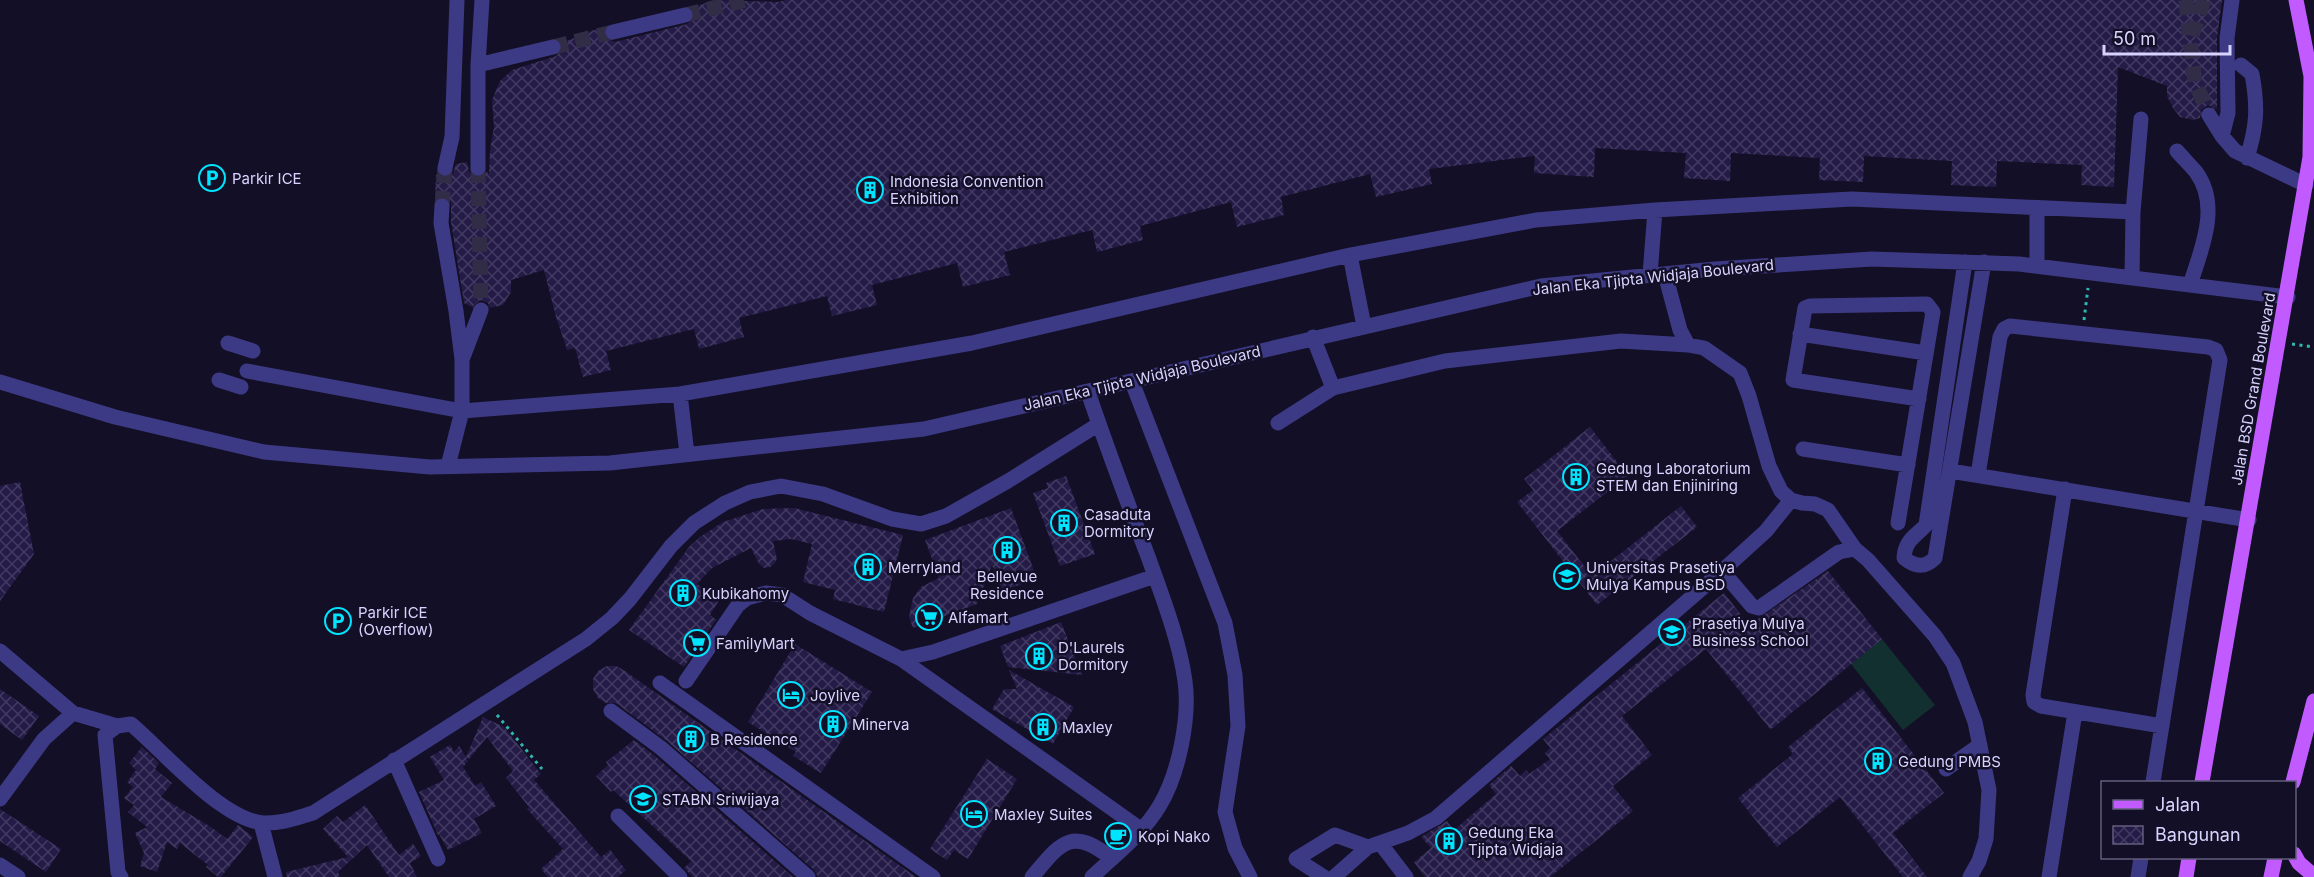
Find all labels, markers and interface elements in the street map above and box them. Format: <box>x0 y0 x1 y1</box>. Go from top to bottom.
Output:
scale bar <box>2104 18 2230 56</box>
text: 50 m <box>2113 28 2156 49</box>
parking icon: Parkir ICE <box>197 163 227 193</box>
place label: Parkir ICE <box>232 169 302 188</box>
place label: Indonesia Convention Exhibition <box>890 172 1044 208</box>
building icon: Indonesia Convention Exhibition <box>855 175 885 205</box>
street label: Jalan Eka Tjipta Widjaja Boulevard <box>1531 255 1775 299</box>
street label: Jalan BSD Grand Boulevard <box>2227 291 2279 487</box>
street label: Jalan Eka Tjipta Widjaja Boulevard <box>1022 341 1262 415</box>
place label: Gedung Laboratorium STEM dan Enjiniring <box>1596 459 1751 495</box>
building icon: Gedung Laboratorium STEM dan Enjiniring <box>1561 462 1591 492</box>
place label: Casaduta Dormitory <box>1084 505 1155 541</box>
building icon: Casaduta Dormitory <box>1049 508 1079 538</box>
building icon: Bellevue Residence <box>992 535 1022 565</box>
building icon: Merryland <box>853 552 883 582</box>
place label: Merryland <box>888 558 961 577</box>
place label: Universitas Prasetiya Mulya Kampus BSD <box>1586 558 1735 594</box>
school or university icon: Universitas Prasetiya Mulya Kampus BSD <box>1552 561 1582 591</box>
place label: Bellevue Residence <box>970 567 1044 603</box>
building icon: Kubikahomy <box>668 578 698 608</box>
place label: Kubikahomy <box>702 584 790 603</box>
supermarket icon: Alfamart <box>914 602 944 632</box>
place label: Parkir ICE (Overflow) <box>358 603 433 639</box>
parking icon: Parkir ICE (Overflow) <box>323 606 353 636</box>
place label: Alfamart <box>948 608 1008 627</box>
place label: Prasetiya Mulya Business School <box>1692 614 1809 650</box>
school or university icon: Prasetiya Mulya Business School <box>1657 617 1687 647</box>
supermarket icon: FamilyMart <box>682 628 712 658</box>
place label: FamilyMart <box>716 634 795 653</box>
place label: D'Laurels Dormitory <box>1058 638 1129 674</box>
building icon: D'Laurels Dormitory <box>1024 641 1054 671</box>
hotel icon: Joylive <box>776 680 806 710</box>
place label: Joylive <box>810 686 860 705</box>
building icon: Minerva <box>818 709 848 739</box>
building icon: Maxley <box>1028 712 1058 742</box>
place label: Minerva <box>852 715 909 734</box>
place label: Maxley <box>1062 718 1113 737</box>
building icon: B Residence <box>676 724 706 754</box>
place label: B Residence <box>710 730 798 749</box>
building icon: Gedung PMBS <box>1863 746 1893 776</box>
place label: Gedung PMBS <box>1898 752 2001 771</box>
legend <box>2101 781 2296 859</box>
school or university icon: STABN Sriwijaya <box>628 784 658 814</box>
place label: STABN Sriwijaya <box>662 790 779 809</box>
text: Jalan <box>2155 794 2200 815</box>
hotel icon: Maxley Suites <box>959 799 989 829</box>
place label: Maxley Suites <box>994 805 1093 824</box>
cafe icon: Kopi Nako <box>1103 821 1133 851</box>
place label: Gedung Eka Tjipta Widjaja <box>1468 823 1563 859</box>
text: Bangunan <box>2155 824 2241 845</box>
building icon: Gedung Eka Tjipta Widjaja <box>1434 826 1464 856</box>
place label: Kopi Nako <box>1138 827 1210 846</box>

